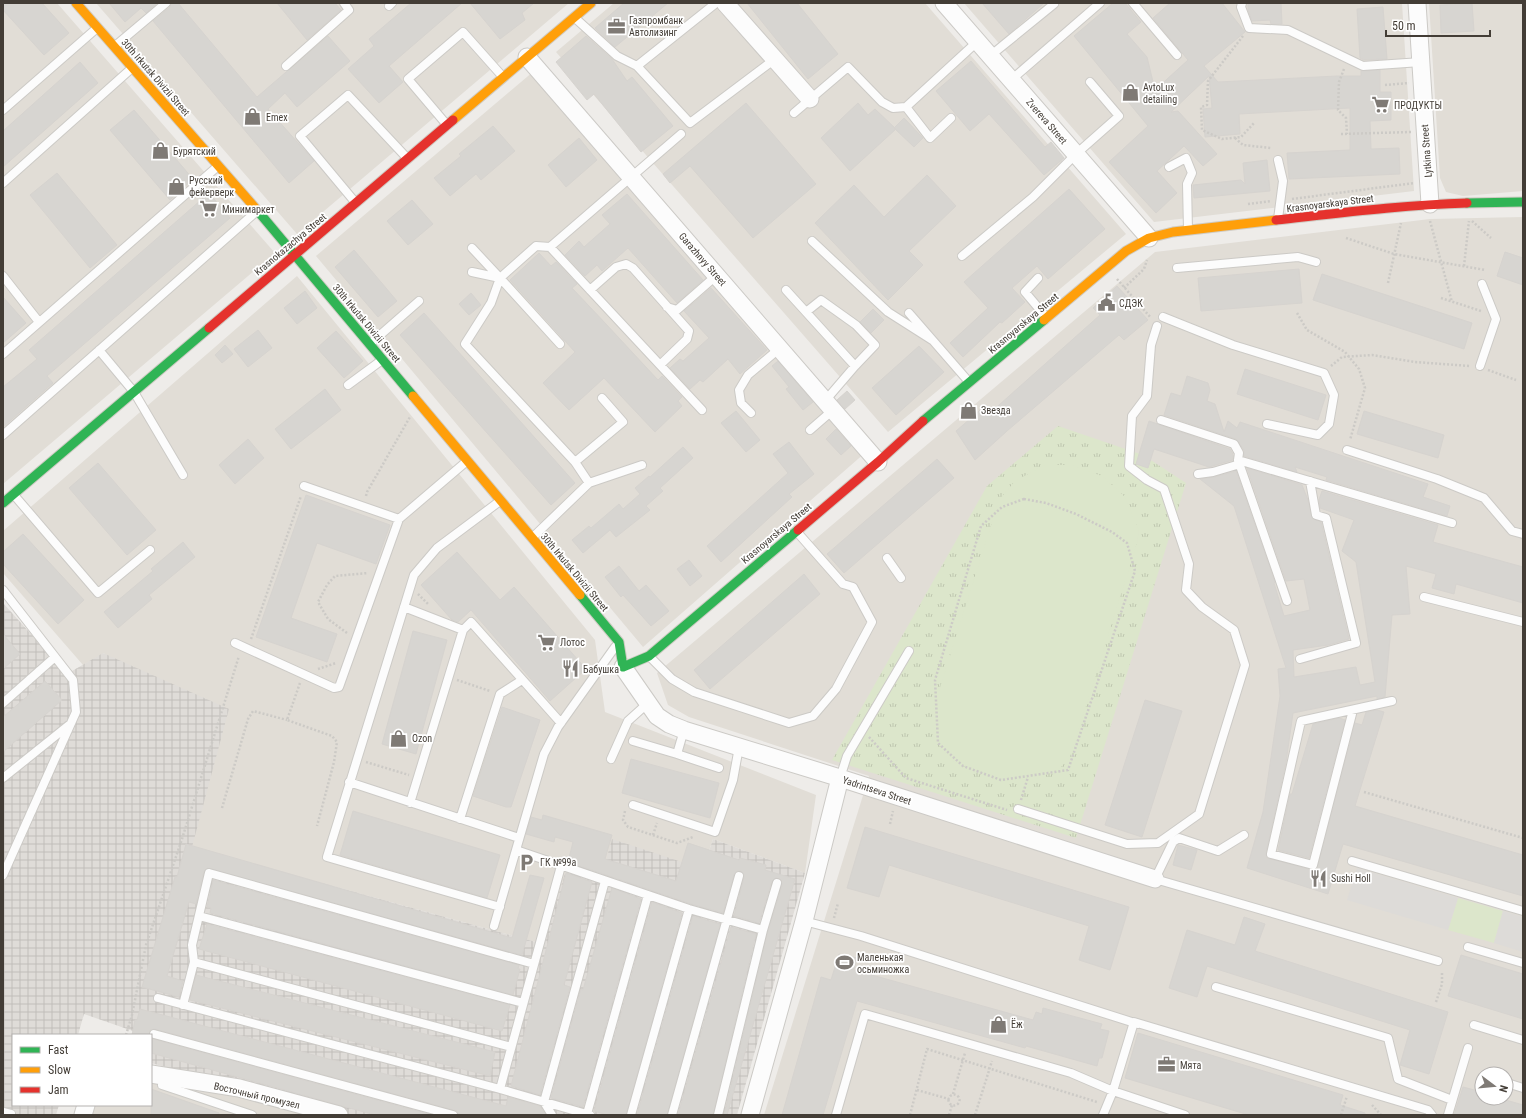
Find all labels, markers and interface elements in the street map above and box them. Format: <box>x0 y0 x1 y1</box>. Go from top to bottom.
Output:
scale bar <box>1386 12 1490 38</box>
place label: Газпромбанк Автолизинг <box>629 15 683 38</box>
office icon: Газпромбанк Автолизинг <box>606 16 626 36</box>
text: 50 m <box>1392 19 1416 33</box>
street label: 30th Irkutsk Divizii Street <box>119 37 192 118</box>
place label: AvtoLux detailing <box>1143 82 1177 105</box>
shop icon: AvtoLux detailing <box>1120 83 1140 103</box>
supermarket icon: ПРОДУКТЫ <box>1371 95 1391 115</box>
street label: Zvereva Street <box>1024 96 1069 146</box>
place label: ПРОДУКТЫ <box>1394 100 1442 111</box>
shop icon: Emex <box>243 107 263 127</box>
place label: Emex <box>266 112 288 123</box>
street label: Lytkina Street <box>1419 124 1434 178</box>
shop icon: Бурятский <box>150 141 170 161</box>
place label: Бурятский <box>173 146 216 157</box>
place label: Русский фейерверк <box>189 175 234 198</box>
shop icon: Русский фейерверк <box>166 176 186 196</box>
street label: Krasnoyarskaya Street <box>1286 193 1374 214</box>
supermarket icon: Минимаркет <box>199 199 219 219</box>
place label: Минимаркет <box>222 204 275 215</box>
street label: Krasnokazachya Street <box>252 211 328 278</box>
street label: Garazhnyy Street <box>677 231 729 288</box>
street label: 30th Irkutsk Divizii Street <box>331 282 402 365</box>
street label: Krasnoyarskaya Street <box>986 291 1061 356</box>
public building icon: СДЭК <box>1096 293 1116 313</box>
place label: СДЭК <box>1119 298 1143 309</box>
shop icon: Звезда <box>958 400 978 420</box>
place label: Звезда <box>981 405 1011 416</box>
street label: Krasnoyarskaya Street <box>739 501 814 566</box>
street label: 30th Irkutsk Divizii Street <box>539 531 610 614</box>
supermarket icon: Лотос <box>537 632 557 652</box>
place label: Лотос <box>560 637 585 648</box>
restaurant icon: Бабушка <box>560 659 580 679</box>
place label: Бабушка <box>583 664 619 675</box>
shop icon: Ozon <box>389 728 409 748</box>
place label: Ozon <box>412 733 432 744</box>
street label: Yadrintseva Street <box>841 774 913 807</box>
parking icon: ГК №99а <box>517 852 537 872</box>
place label: ГК №99а <box>540 857 577 868</box>
restaurant icon: Sushi Holl <box>1308 868 1328 888</box>
place label: Sushi Holl <box>1331 873 1371 884</box>
place label: Маленькая осьминожка <box>857 952 909 975</box>
sports icon: Маленькая осьминожка <box>834 953 854 973</box>
shop icon: Ёж <box>988 1014 1008 1034</box>
place label: Ёж <box>1011 1018 1023 1030</box>
legend <box>12 1034 152 1106</box>
text: Fast <box>48 1043 69 1057</box>
office icon: Мята <box>1157 1055 1177 1075</box>
place label: Мята <box>1180 1060 1202 1071</box>
text: Slow <box>48 1063 71 1077</box>
north arrow <box>1474 1066 1514 1106</box>
street label: Восточный промузел <box>213 1080 301 1111</box>
text: Jam <box>48 1083 69 1097</box>
text: N <box>1496 1084 1510 1094</box>

